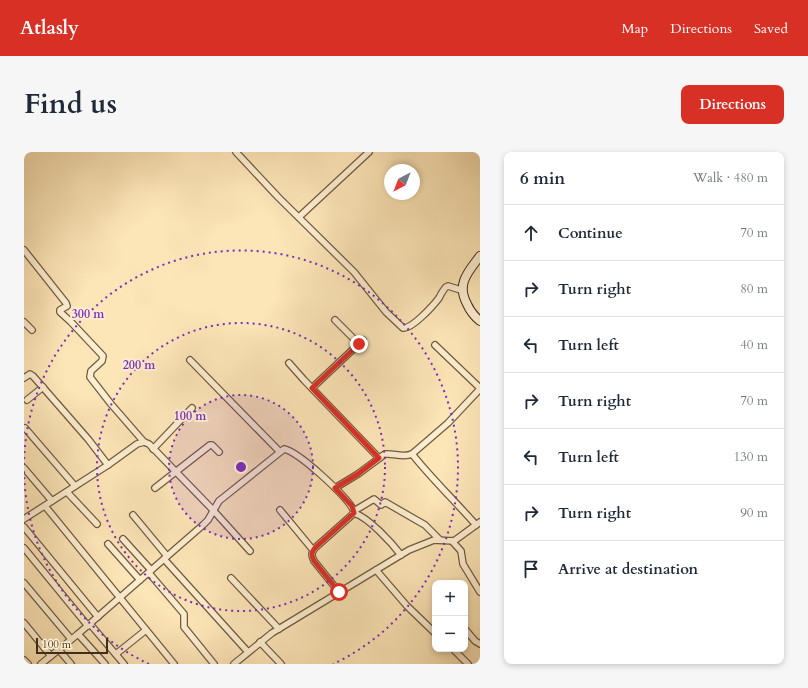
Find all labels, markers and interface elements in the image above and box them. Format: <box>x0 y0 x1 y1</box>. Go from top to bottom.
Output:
text: Atlasly <box>20 15 79 41</box>
text: Map <box>622 19 648 38</box>
text: Directions <box>670 19 732 38</box>
text: Saved <box>754 19 788 38</box>
text: Find us <box>24 85 117 123</box>
button: Directions <box>681 85 784 124</box>
north arrow <box>384 164 420 200</box>
text: 6 min <box>520 167 565 190</box>
text: Walk · 480 m <box>693 169 768 187</box>
icon: ahead <box>520 222 542 244</box>
text: Continue <box>558 223 623 243</box>
text: 70 m <box>740 224 768 242</box>
icon: right <box>520 278 542 300</box>
text: Turn right <box>558 279 631 299</box>
text: 80 m <box>740 280 768 298</box>
text: 300 m <box>72 306 105 322</box>
icon: left <box>520 334 542 356</box>
route end <box>350 335 368 353</box>
text: Turn left <box>558 335 619 355</box>
text: 40 m <box>740 336 768 354</box>
text: 200 m <box>123 357 156 373</box>
icon: right <box>520 390 542 412</box>
text: Turn right <box>558 391 631 411</box>
text: 70 m <box>740 392 768 410</box>
text: 100 m <box>174 408 207 424</box>
icon: left <box>520 446 542 468</box>
text: Turn left <box>558 447 619 467</box>
text: 130 m <box>734 448 768 466</box>
centre of rings <box>234 460 248 474</box>
icon: right <box>520 502 542 524</box>
text: Turn right <box>558 503 631 523</box>
text: 90 m <box>740 504 768 522</box>
icon: arrive <box>520 558 542 580</box>
text: Arrive at destination <box>558 559 698 579</box>
map controls <box>432 580 468 652</box>
button: + <box>432 580 468 616</box>
route start <box>330 583 348 601</box>
button: − <box>432 616 468 652</box>
scale bar <box>36 636 108 655</box>
text: 100 m <box>42 637 71 652</box>

